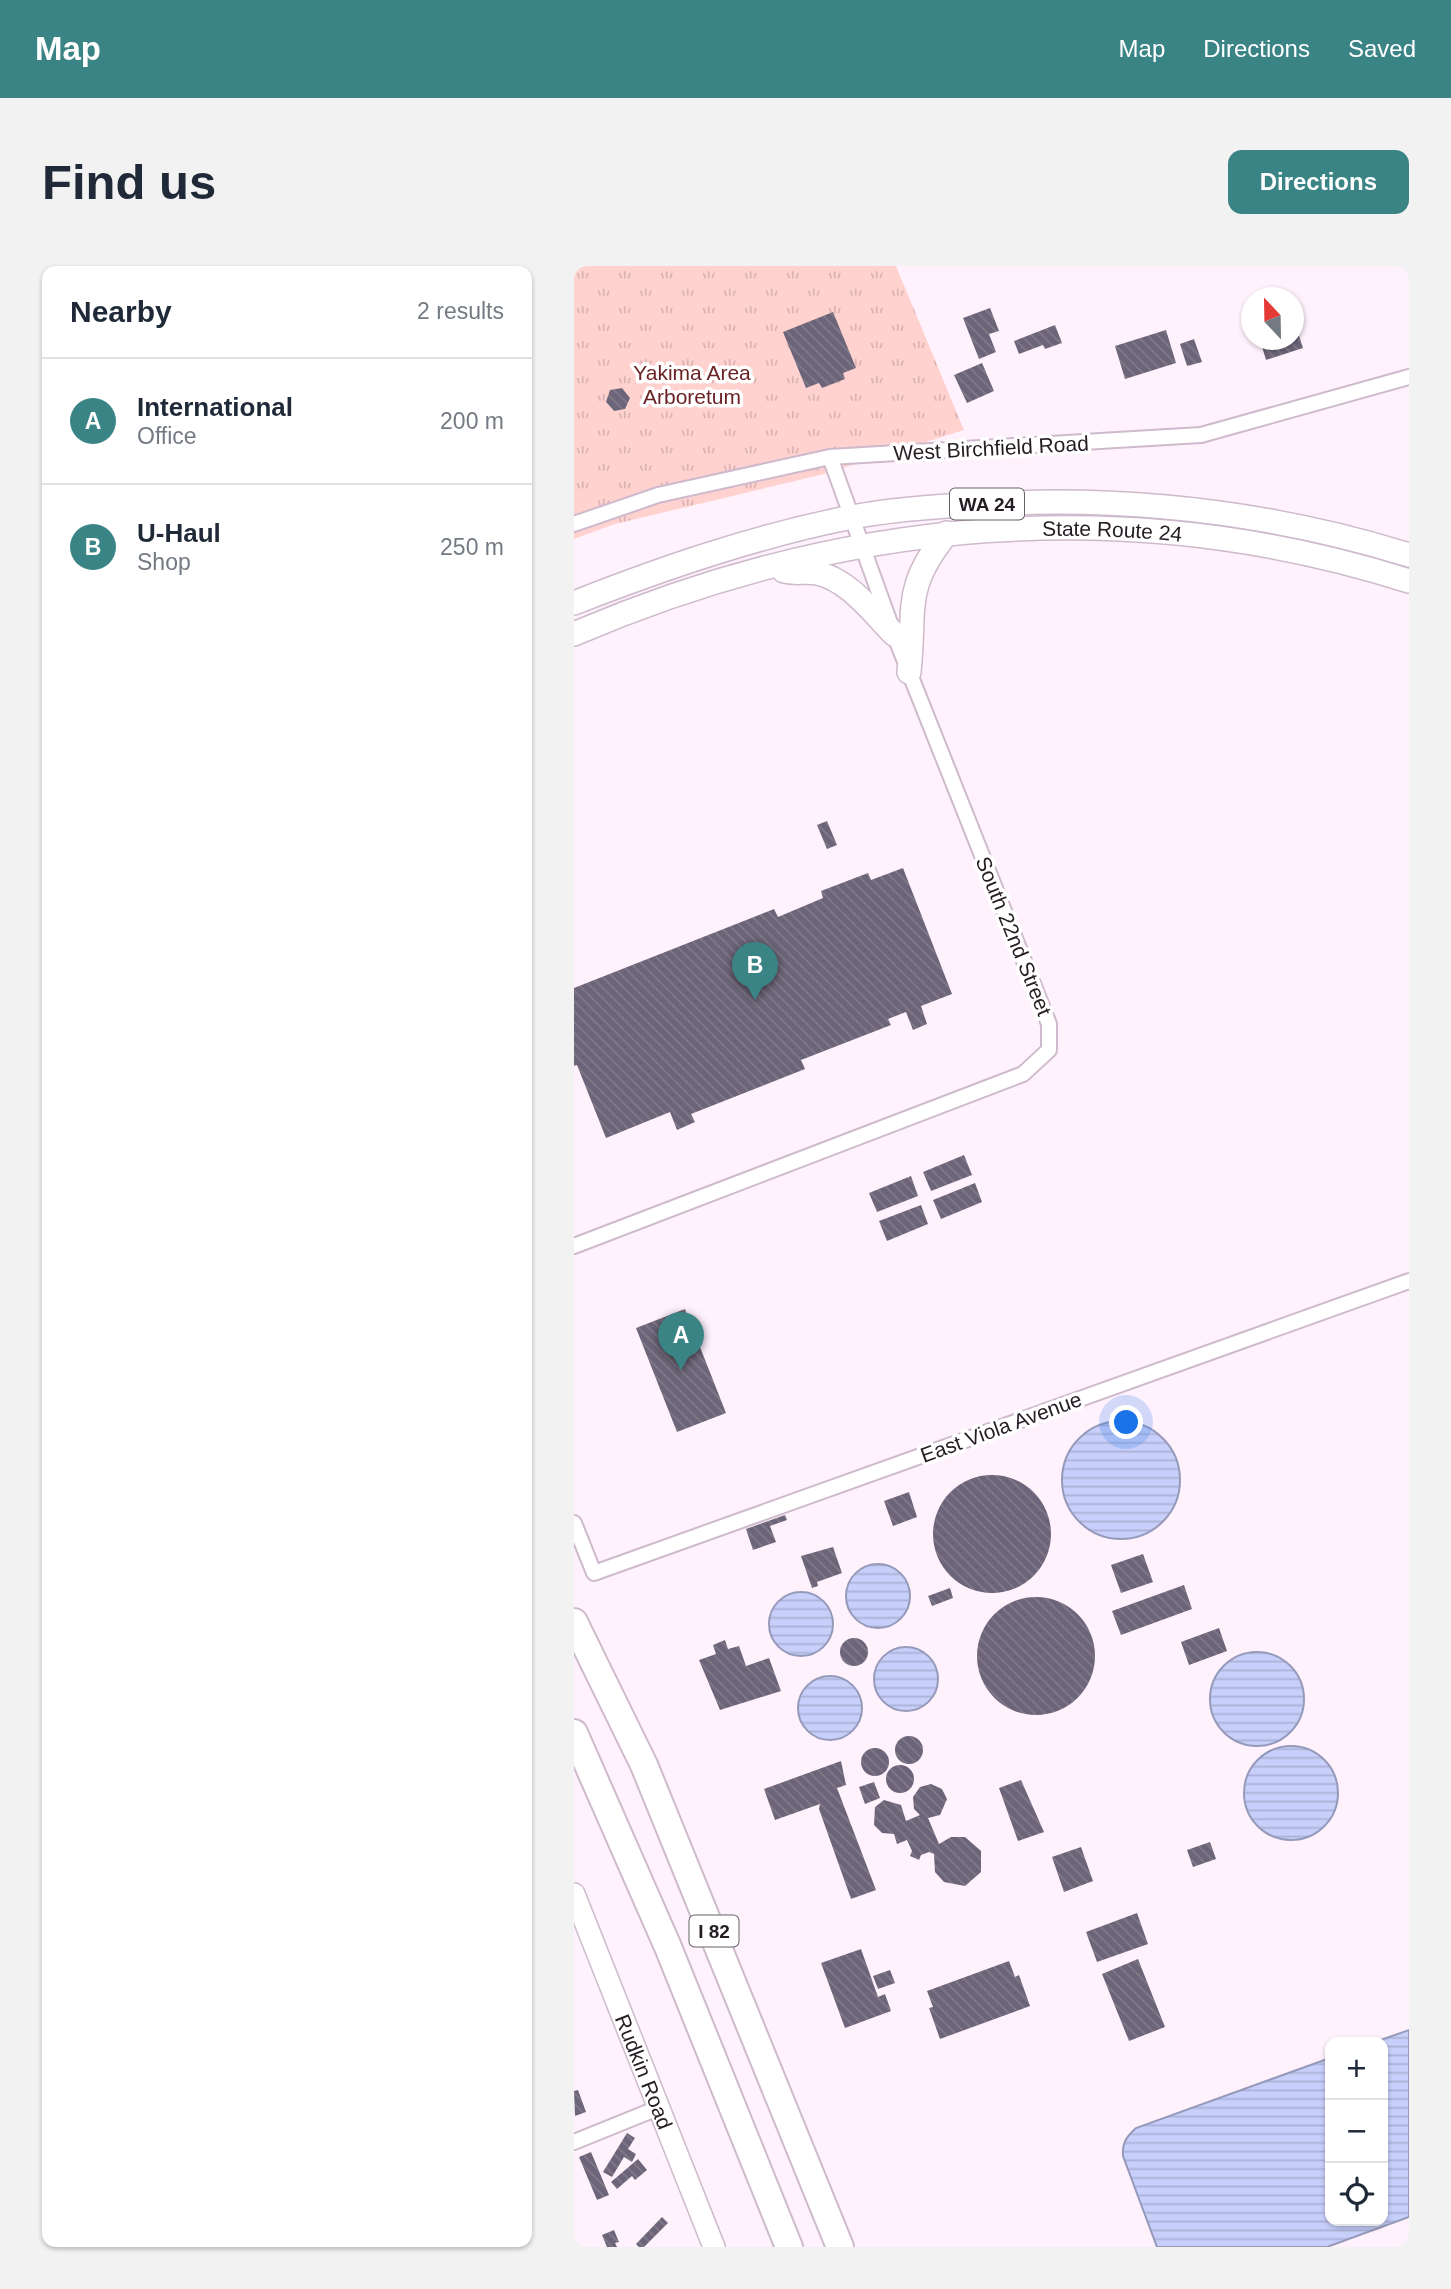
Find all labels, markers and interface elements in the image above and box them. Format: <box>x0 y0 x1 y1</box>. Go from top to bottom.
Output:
text: Map <box>35 30 101 67</box>
text: Map <box>1119 35 1165 62</box>
text: Directions <box>1203 35 1310 62</box>
text: Saved <box>1348 35 1416 62</box>
button: Directions <box>1228 150 1409 214</box>
text: Find us <box>42 155 216 209</box>
north arrow <box>1241 287 1304 350</box>
text: Nearby <box>70 295 172 328</box>
text: 2 results <box>417 298 504 324</box>
park label: Yakima Area Arboretum <box>633 361 751 408</box>
text: International <box>137 392 293 422</box>
text: A <box>85 408 101 434</box>
text: 200 m <box>440 408 504 434</box>
text: Office <box>137 423 197 449</box>
street label: West Birchfield Road <box>893 431 1089 465</box>
road number: WA 24 <box>950 488 1024 520</box>
street label: State Route 24 <box>1042 516 1184 545</box>
text: U-Haul <box>137 518 221 548</box>
text: B <box>85 534 101 560</box>
text: 250 m <box>440 534 504 560</box>
text: Shop <box>137 549 191 575</box>
street label: South 22nd Street <box>972 853 1056 1019</box>
pin: B <box>732 942 778 1000</box>
pin: A <box>658 1312 704 1370</box>
street label: East Viola Avenue <box>917 1387 1085 1467</box>
your location <box>1109 1405 1143 1439</box>
road number: I 82 <box>690 1916 738 1946</box>
street label: Rudkin Road <box>611 2011 677 2132</box>
map controls <box>1325 2037 1388 2226</box>
button: + <box>1325 2037 1388 2100</box>
button: − <box>1325 2100 1388 2163</box>
button: locate <box>1325 2163 1388 2226</box>

